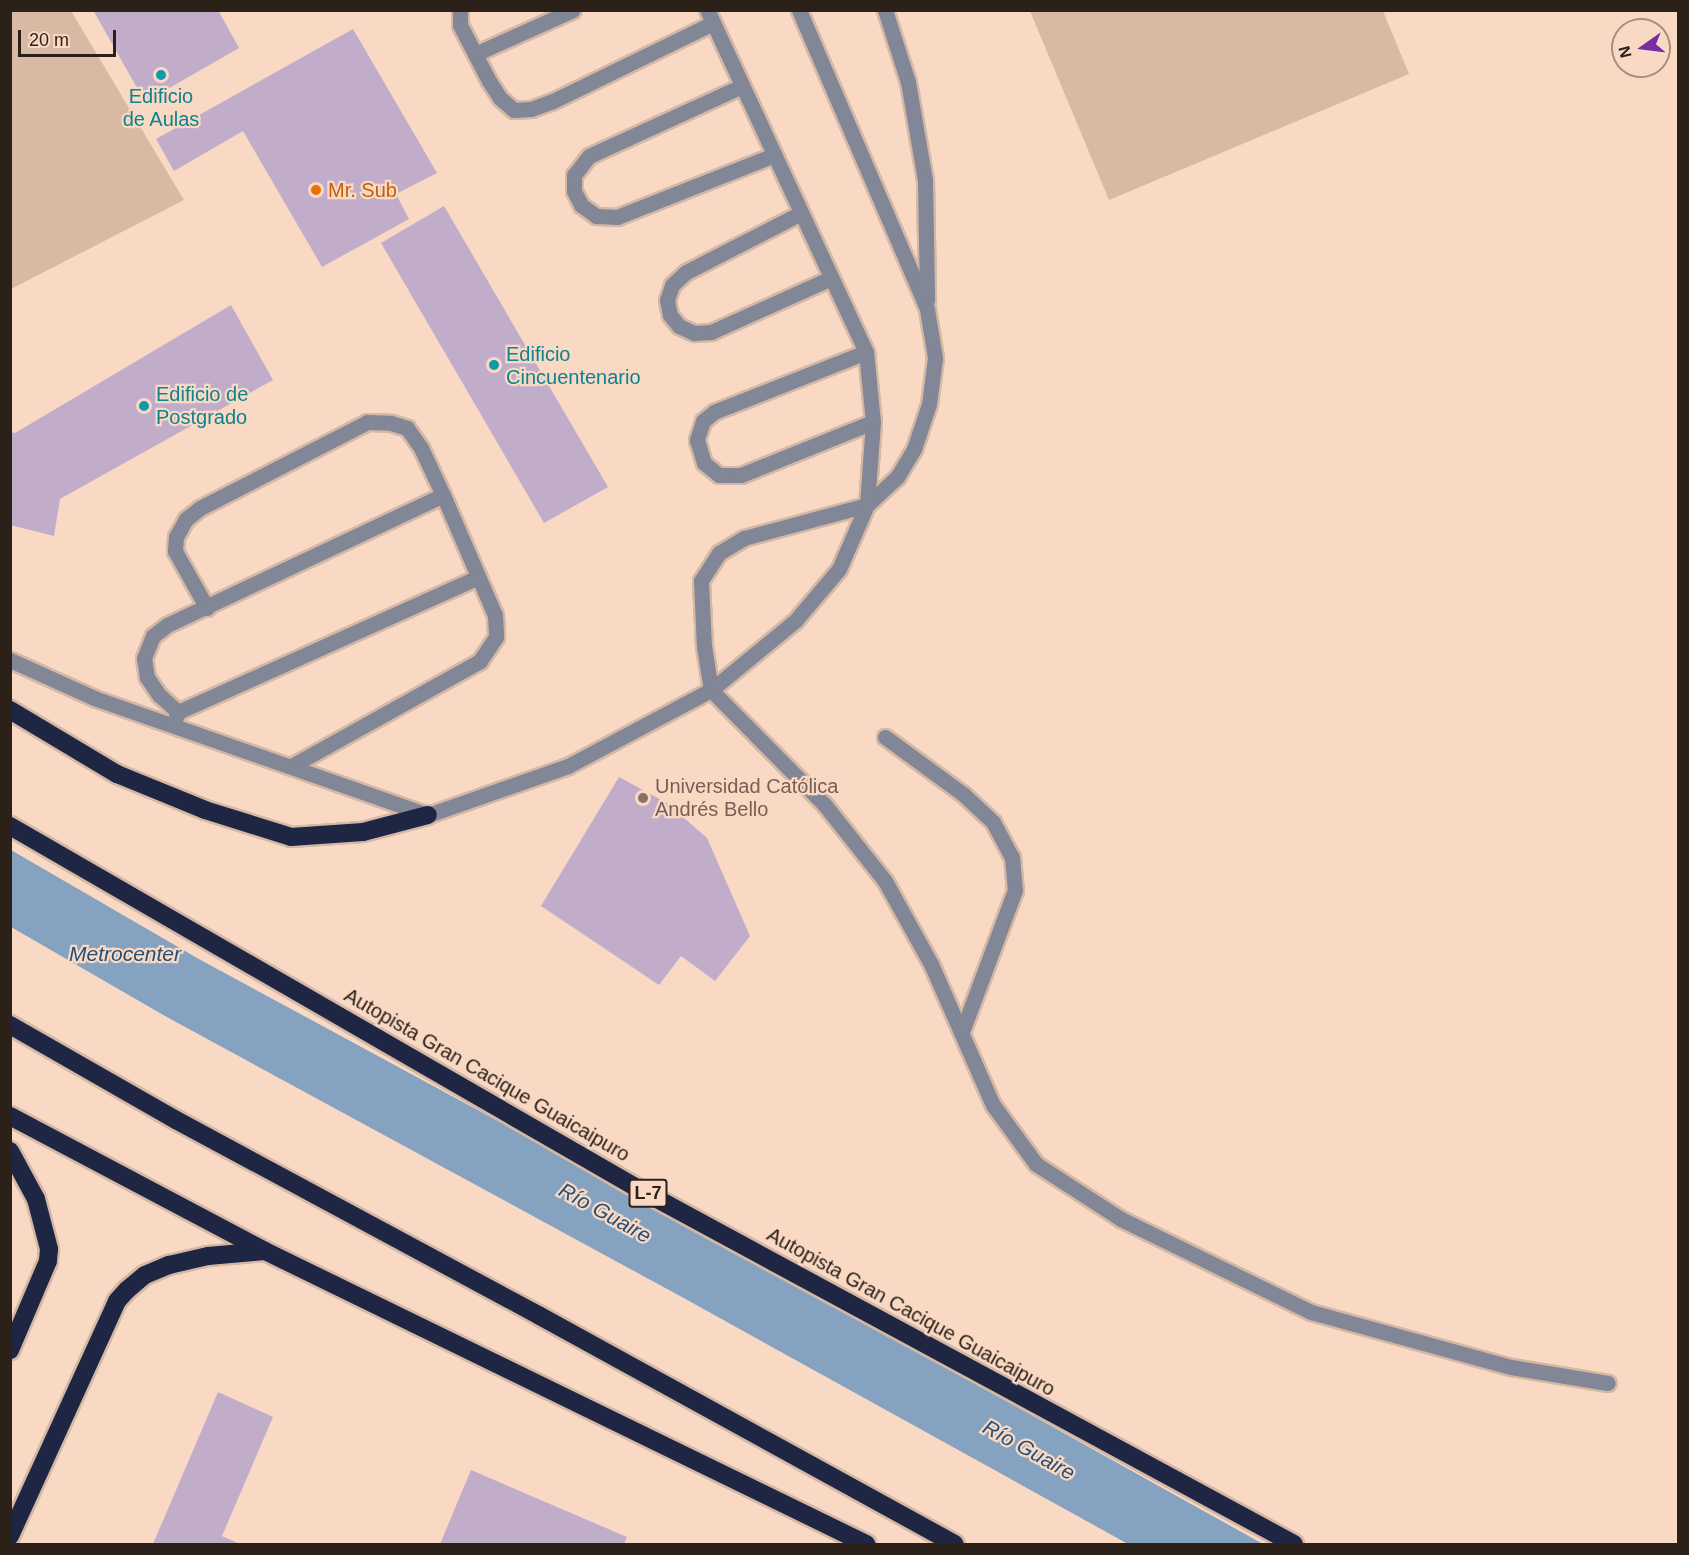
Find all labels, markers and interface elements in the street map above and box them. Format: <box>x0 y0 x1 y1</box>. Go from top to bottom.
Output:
scale bar <box>21 18 118 56</box>
north arrow <box>1611 18 1671 78</box>
text: 20 m <box>29 30 69 50</box>
text: N <box>1615 44 1635 60</box>
marker: Edificio de Aulas <box>154 68 168 82</box>
place label: Edificio de Aulas <box>122 84 200 131</box>
place label: Mr. Sub <box>328 178 397 202</box>
marker: Mr. Sub <box>309 183 323 197</box>
place label: Edificio Cincuentenario <box>506 342 641 389</box>
marker: Edificio Cincuentenario <box>487 358 501 372</box>
place label: Edificio de Postgrado <box>156 382 248 429</box>
marker: Edificio de Postgrado <box>137 399 151 413</box>
place label: Universidad Católica Andrés Bello <box>655 774 838 821</box>
marker: Universidad Católica Andrés Bello <box>636 791 650 805</box>
water label: Metrocenter <box>69 941 181 967</box>
street label: Autopista Gran Cacique Guaicaipuro <box>340 983 634 1167</box>
water label: Río Guaire <box>554 1177 656 1249</box>
road number: L-7 <box>628 1178 668 1208</box>
street label: Autopista Gran Cacique Guaicaipuro <box>763 1223 1059 1401</box>
water label: Río Guaire <box>978 1414 1080 1486</box>

